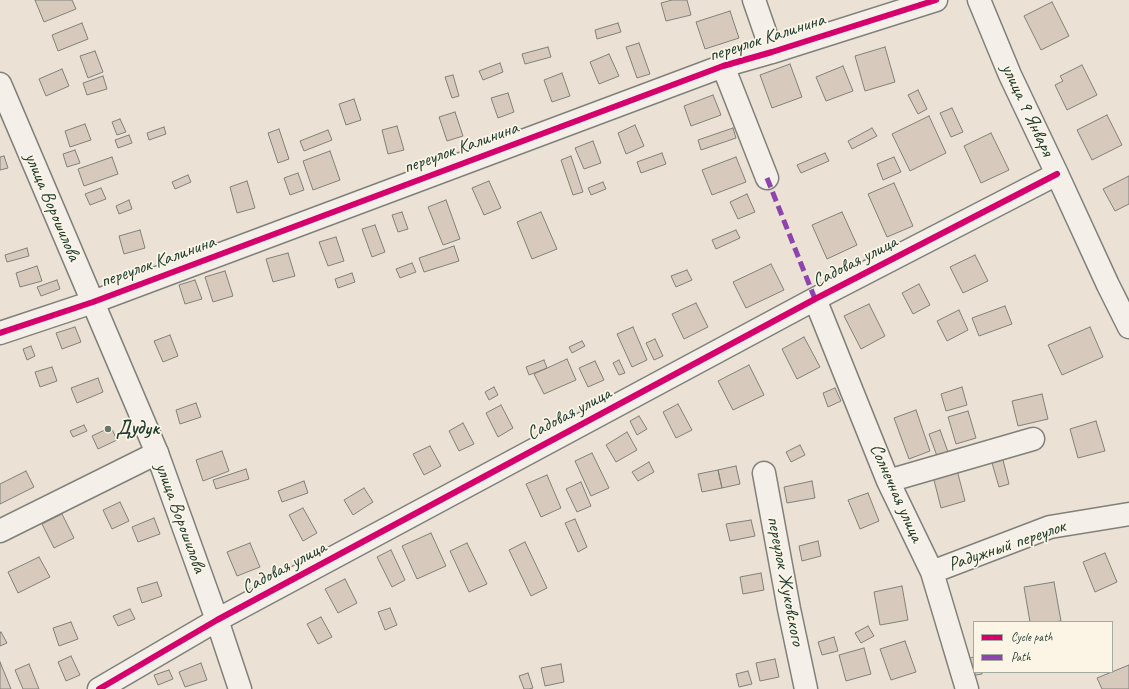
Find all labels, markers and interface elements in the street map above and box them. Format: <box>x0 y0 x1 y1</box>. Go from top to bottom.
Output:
street label: переулок Калинина <box>706 9 828 67</box>
street label: улица 9 Января <box>996 60 1058 160</box>
street label: переулок Калинина <box>400 117 522 179</box>
street label: улица Ворошилова <box>19 149 85 265</box>
street label: переулок Калинина <box>97 231 219 293</box>
street label: Садовая улица <box>809 231 901 293</box>
street label: Садовая улица <box>523 382 615 446</box>
place label: Дудук <box>116 418 159 440</box>
marker: Дудук <box>103 424 113 434</box>
street label: Солнечная улица <box>864 440 928 546</box>
street label: улица Ворошилова <box>150 460 210 576</box>
street label: переулок Жуковского <box>761 514 809 648</box>
street label: Радужный переулок <box>945 515 1069 577</box>
street label: Садовая улица <box>238 536 330 600</box>
legend <box>973 621 1113 673</box>
text: Cycle path <box>1011 629 1053 645</box>
text: Path <box>1011 649 1031 665</box>

